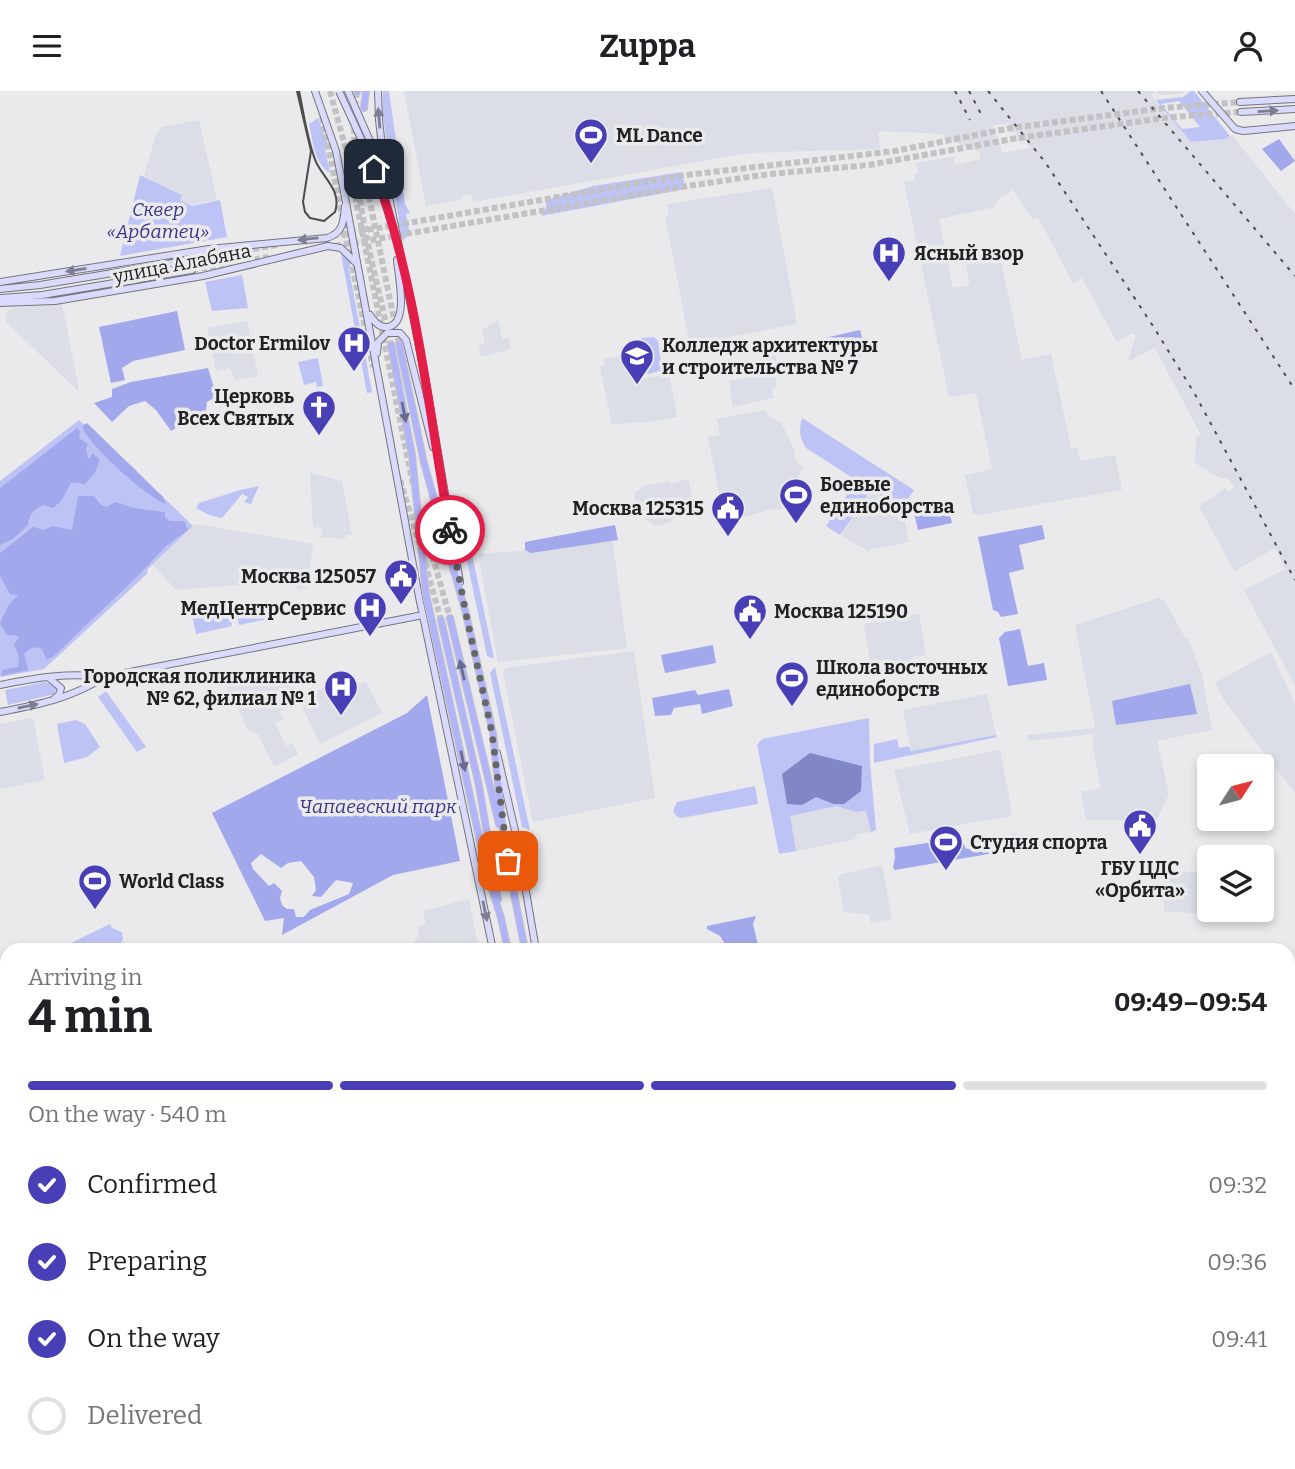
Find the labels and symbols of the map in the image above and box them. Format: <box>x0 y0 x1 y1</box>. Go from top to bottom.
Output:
one-way arrow <box>1257 105 1279 116</box>
one-way arrow <box>373 107 384 129</box>
sports icon: ML Dance <box>572 116 610 165</box>
place label: ML Dance <box>616 124 703 147</box>
pin <box>344 139 404 199</box>
park label: Сквер «Арбатец» <box>107 198 209 243</box>
one-way arrow <box>297 234 319 245</box>
hospital icon: Ясный взор <box>870 234 908 283</box>
street label: улица Алабяна <box>110 239 253 288</box>
place label: Ясный взор <box>914 242 1024 265</box>
one-way arrow <box>65 265 87 276</box>
hospital icon: Doctor Ermilov <box>335 324 373 373</box>
place label: Doctor Ermilov <box>194 332 331 355</box>
place label: Колледж архитектуры и строительства № 7 <box>662 334 878 379</box>
school or university icon: Колледж архитектуры и строительства № 7 <box>618 337 656 386</box>
place label: Церковь Всех Святых <box>177 385 294 430</box>
church icon: Церковь Всех Святых <box>300 388 338 437</box>
one-way arrow <box>398 401 409 423</box>
place label: Боевые единоборства <box>820 473 955 518</box>
sports icon: Боевые единоборства <box>777 476 815 525</box>
public building icon: Москва 125315 <box>709 489 747 538</box>
courier <box>415 495 485 565</box>
place label: Москва 125315 <box>572 497 704 520</box>
public building icon: Москва 125057 <box>382 557 420 606</box>
place label: Москва 125057 <box>241 565 376 588</box>
hospital icon: МедЦентрСервис <box>351 589 389 638</box>
public building icon: Москва 125190 <box>731 592 769 641</box>
place label: МедЦентрСервис <box>180 597 346 620</box>
place label: Москва 125190 <box>774 600 908 623</box>
place label: Школа восточных единоборств <box>816 656 988 701</box>
one-way arrow <box>457 659 468 681</box>
sports icon: Школа восточных единоборств <box>773 659 811 708</box>
place label: Городская поликлиника № 62, филиал № 1 <box>83 665 317 710</box>
hospital icon: Городская поликлиника № 62, филиал № 1 <box>322 668 360 717</box>
one-way arrow <box>17 701 39 712</box>
one-way arrow <box>458 750 469 772</box>
north arrow <box>1197 754 1274 831</box>
park label: Чапаевский парк <box>299 795 457 818</box>
public building icon: ГБУ ЦДС «Орбита» <box>1121 807 1159 856</box>
sports icon: Студия спорта <box>927 823 965 872</box>
pin <box>478 831 538 891</box>
place label: Студия спорта <box>970 831 1108 854</box>
place label: ГБУ ЦДС «Орбита» <box>1095 857 1185 902</box>
sports icon: World Class <box>76 862 114 911</box>
place label: World Class <box>119 870 224 893</box>
one-way arrow <box>479 900 490 922</box>

